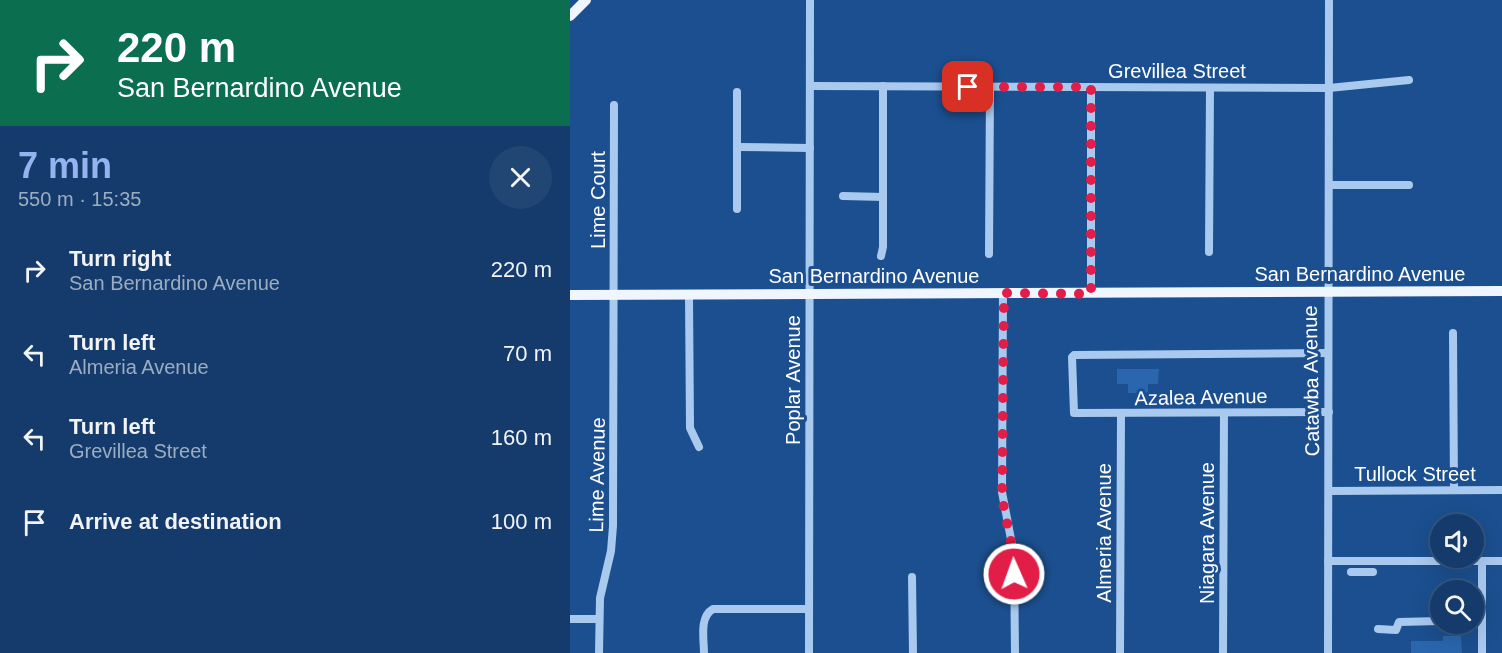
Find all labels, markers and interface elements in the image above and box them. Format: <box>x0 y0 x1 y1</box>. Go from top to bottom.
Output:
icon: right <box>18 24 96 102</box>
text: 220 m <box>117 24 236 71</box>
street label: Grevillea Street <box>1108 60 1246 82</box>
pin <box>942 61 993 112</box>
icon: arrive <box>951 70 984 103</box>
text: San Bernardino Avenue <box>117 73 402 103</box>
text: 7 min <box>18 145 112 186</box>
button: close <box>489 146 552 209</box>
street label: Lime Court <box>587 151 609 249</box>
text: 550 m · 15:35 <box>18 188 141 210</box>
text: Turn right <box>69 246 171 271</box>
icon: right <box>18 254 51 287</box>
text: 220 m <box>491 257 552 282</box>
street label: San Bernardino Avenue <box>1255 263 1465 285</box>
street label: San Bernardino Avenue <box>769 265 979 287</box>
text: San Bernardino Avenue <box>69 272 280 294</box>
street label: Catawba Avenue <box>1299 305 1323 457</box>
street label: Poplar Avenue <box>782 315 804 445</box>
text: Turn left <box>69 330 155 355</box>
icon: left <box>18 338 51 371</box>
text: 70 m <box>503 341 552 366</box>
text: Almeria Avenue <box>69 356 209 378</box>
street label: Azalea Avenue <box>1134 385 1268 409</box>
text: Turn left <box>69 414 155 439</box>
street label: Lime Avenue <box>585 417 609 533</box>
icon: left <box>18 422 51 455</box>
text: 160 m <box>491 425 552 450</box>
text: Grevillea Street <box>69 440 207 462</box>
street label: Niagara Avenue <box>1196 462 1218 604</box>
street label: Almeria Avenue <box>1093 463 1115 603</box>
street label: Tullock Street <box>1354 463 1476 485</box>
icon: arrive <box>18 506 51 539</box>
text: Arrive at destination <box>69 509 282 534</box>
text: 100 m <box>491 509 552 534</box>
map controls <box>1430 514 1484 634</box>
button: sound <box>1430 514 1484 568</box>
position arrow <box>982 542 1046 606</box>
button: search <box>1430 580 1484 634</box>

